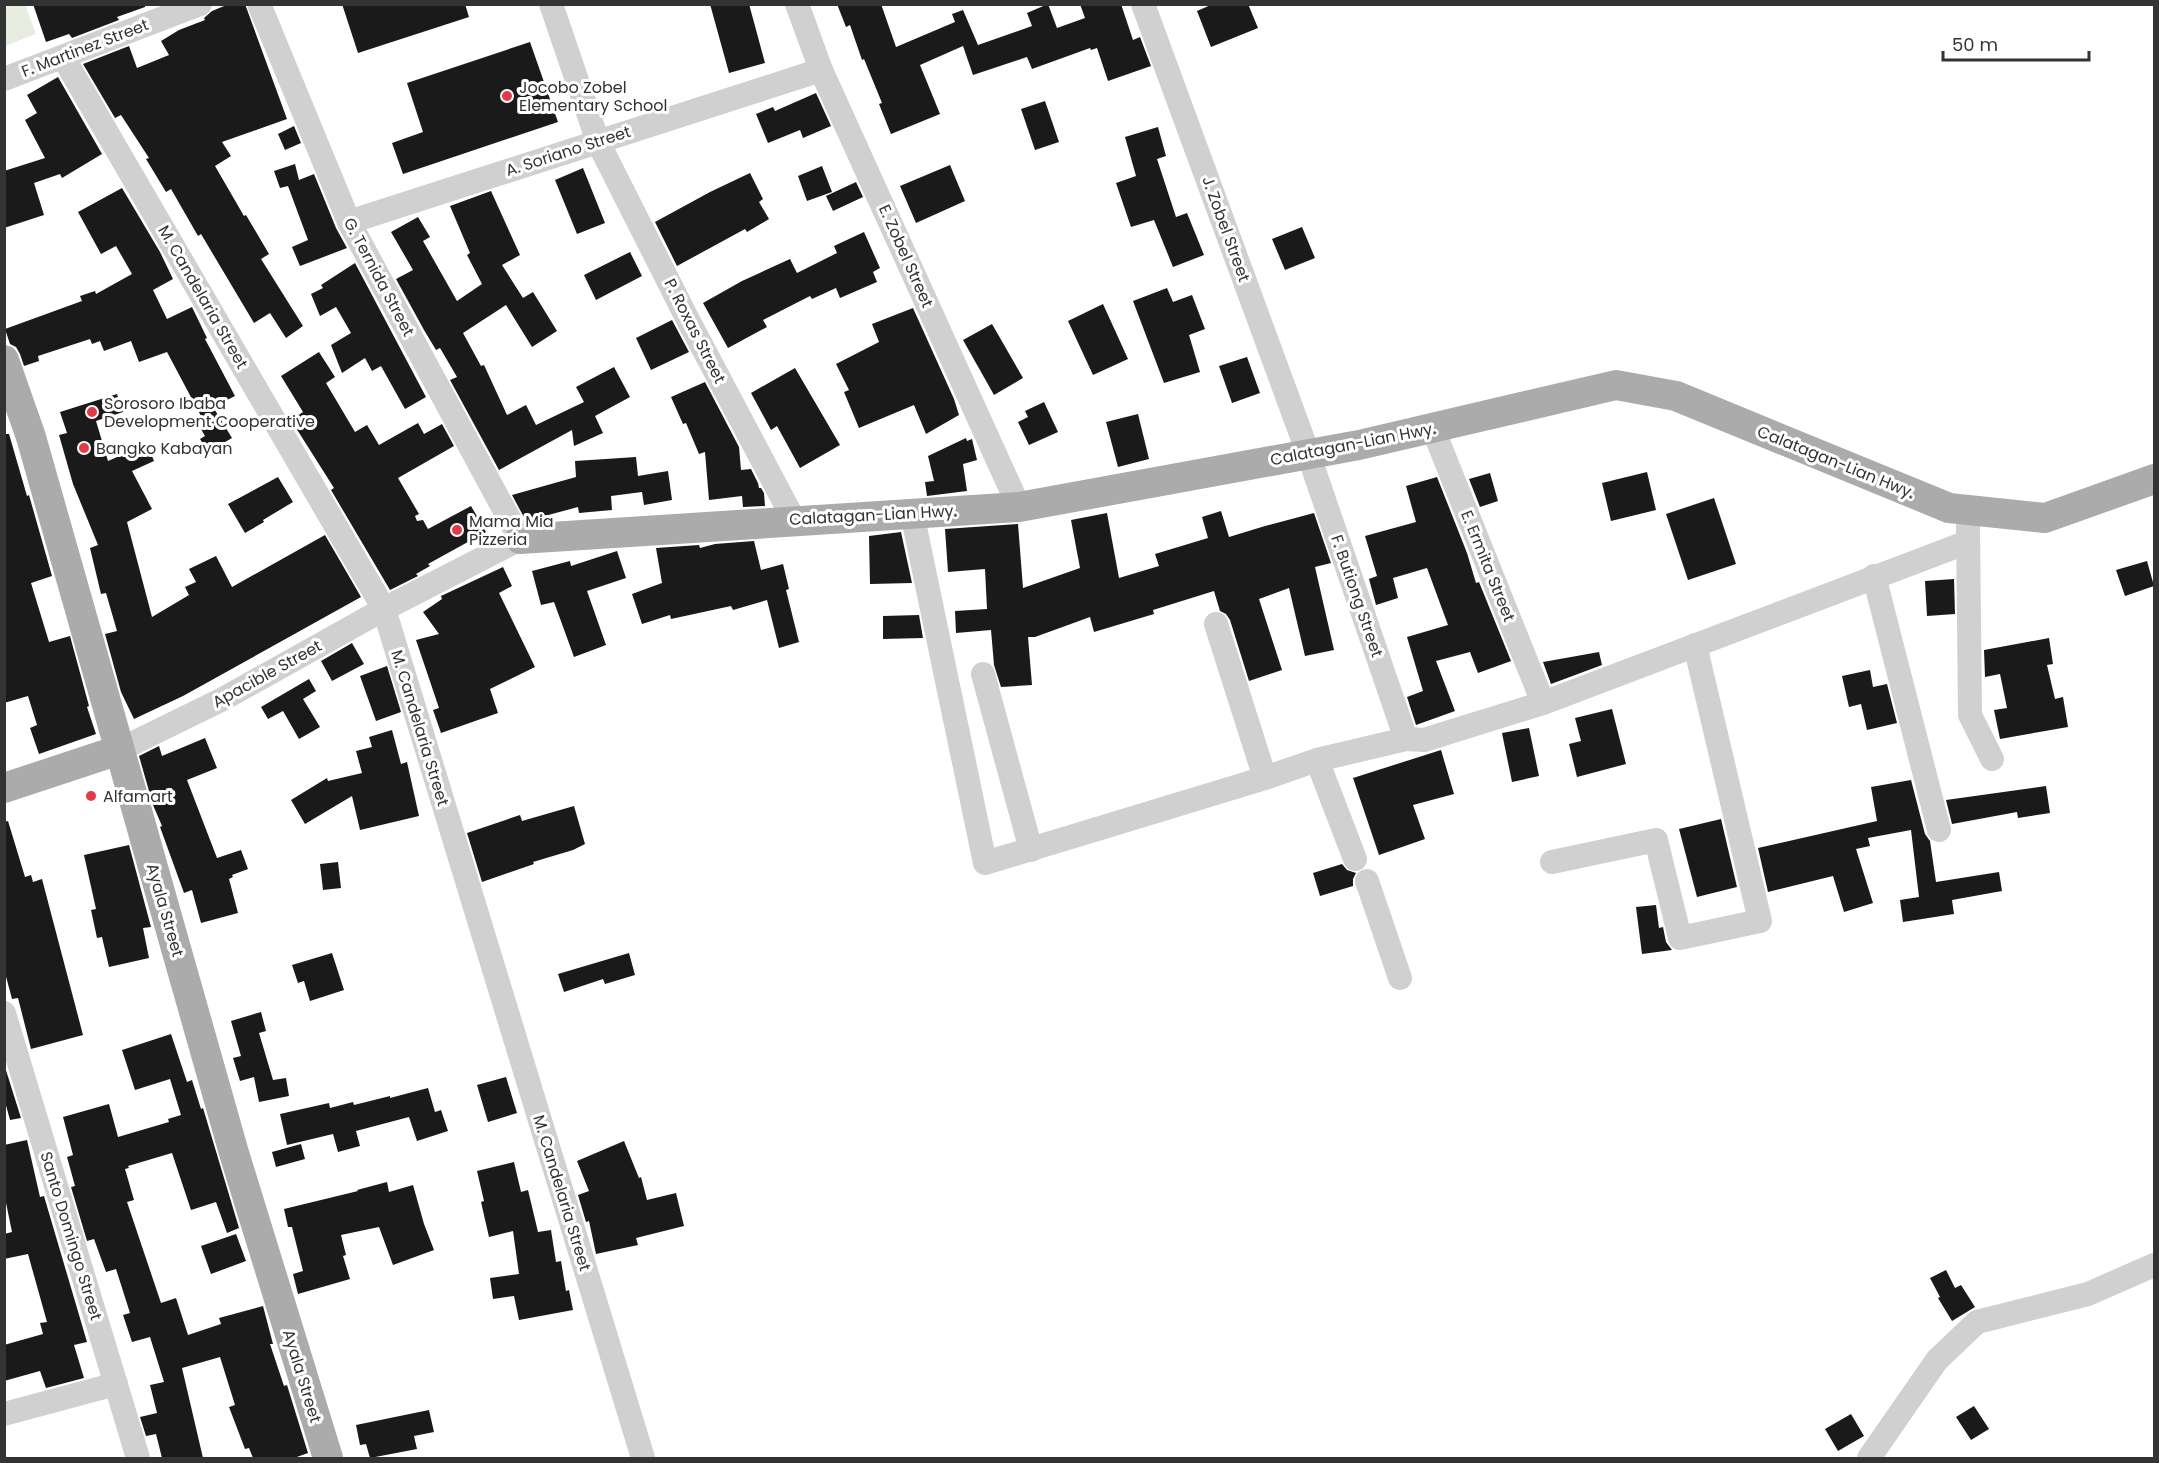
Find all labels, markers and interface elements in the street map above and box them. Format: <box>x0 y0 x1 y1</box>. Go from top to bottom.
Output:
street label: F. Martinez Street <box>18 13 152 83</box>
scale bar <box>1943 24 2088 62</box>
text: 50 m <box>1952 32 1998 57</box>
place label: Jocobo Zobel Elementary School <box>519 76 667 117</box>
marker: Jocobo Zobel Elementary School <box>500 89 514 103</box>
street label: A. Soriano Street <box>502 120 634 182</box>
street label: J. Zobel Street <box>1196 173 1256 285</box>
street label: E. Zobel Street <box>873 201 939 311</box>
street label: G. Ternida Street <box>338 214 420 341</box>
street label: M. Candelaria Street <box>153 221 254 373</box>
street label: P. Roxas Street <box>659 275 731 388</box>
place label: Sorosoro Ibaba Development Cooperative <box>104 392 315 433</box>
marker: Sorosoro Ibaba Development Cooperative <box>85 405 99 419</box>
street label: Calatagan-Lian Hwy. <box>1268 417 1438 471</box>
street label: Calatagan-Lian Hwy. <box>1754 420 1918 504</box>
place label: Bangko Kabayan <box>96 437 233 460</box>
marker: Bangko Kabayan <box>77 441 91 455</box>
street label: Calatagan-Lian Hwy. <box>789 499 957 531</box>
street label: E. Ermita Street <box>1455 507 1521 625</box>
place label: Mama Mia Pizzeria <box>469 510 554 551</box>
marker: Mama Mia Pizzeria <box>450 523 464 537</box>
street label: F. Butiong Street <box>1325 532 1389 660</box>
street label: Apacible Street <box>208 634 326 714</box>
street label: M. Candelaria Street <box>385 647 455 809</box>
place label: Alfamart <box>103 785 173 808</box>
marker: Alfamart <box>84 789 98 803</box>
street label: Ayala Street <box>141 860 189 960</box>
street label: M. Candelaria Street <box>527 1112 597 1274</box>
street label: Santo Domingo Street <box>34 1149 108 1323</box>
street label: Ayala Street <box>277 1327 327 1426</box>

